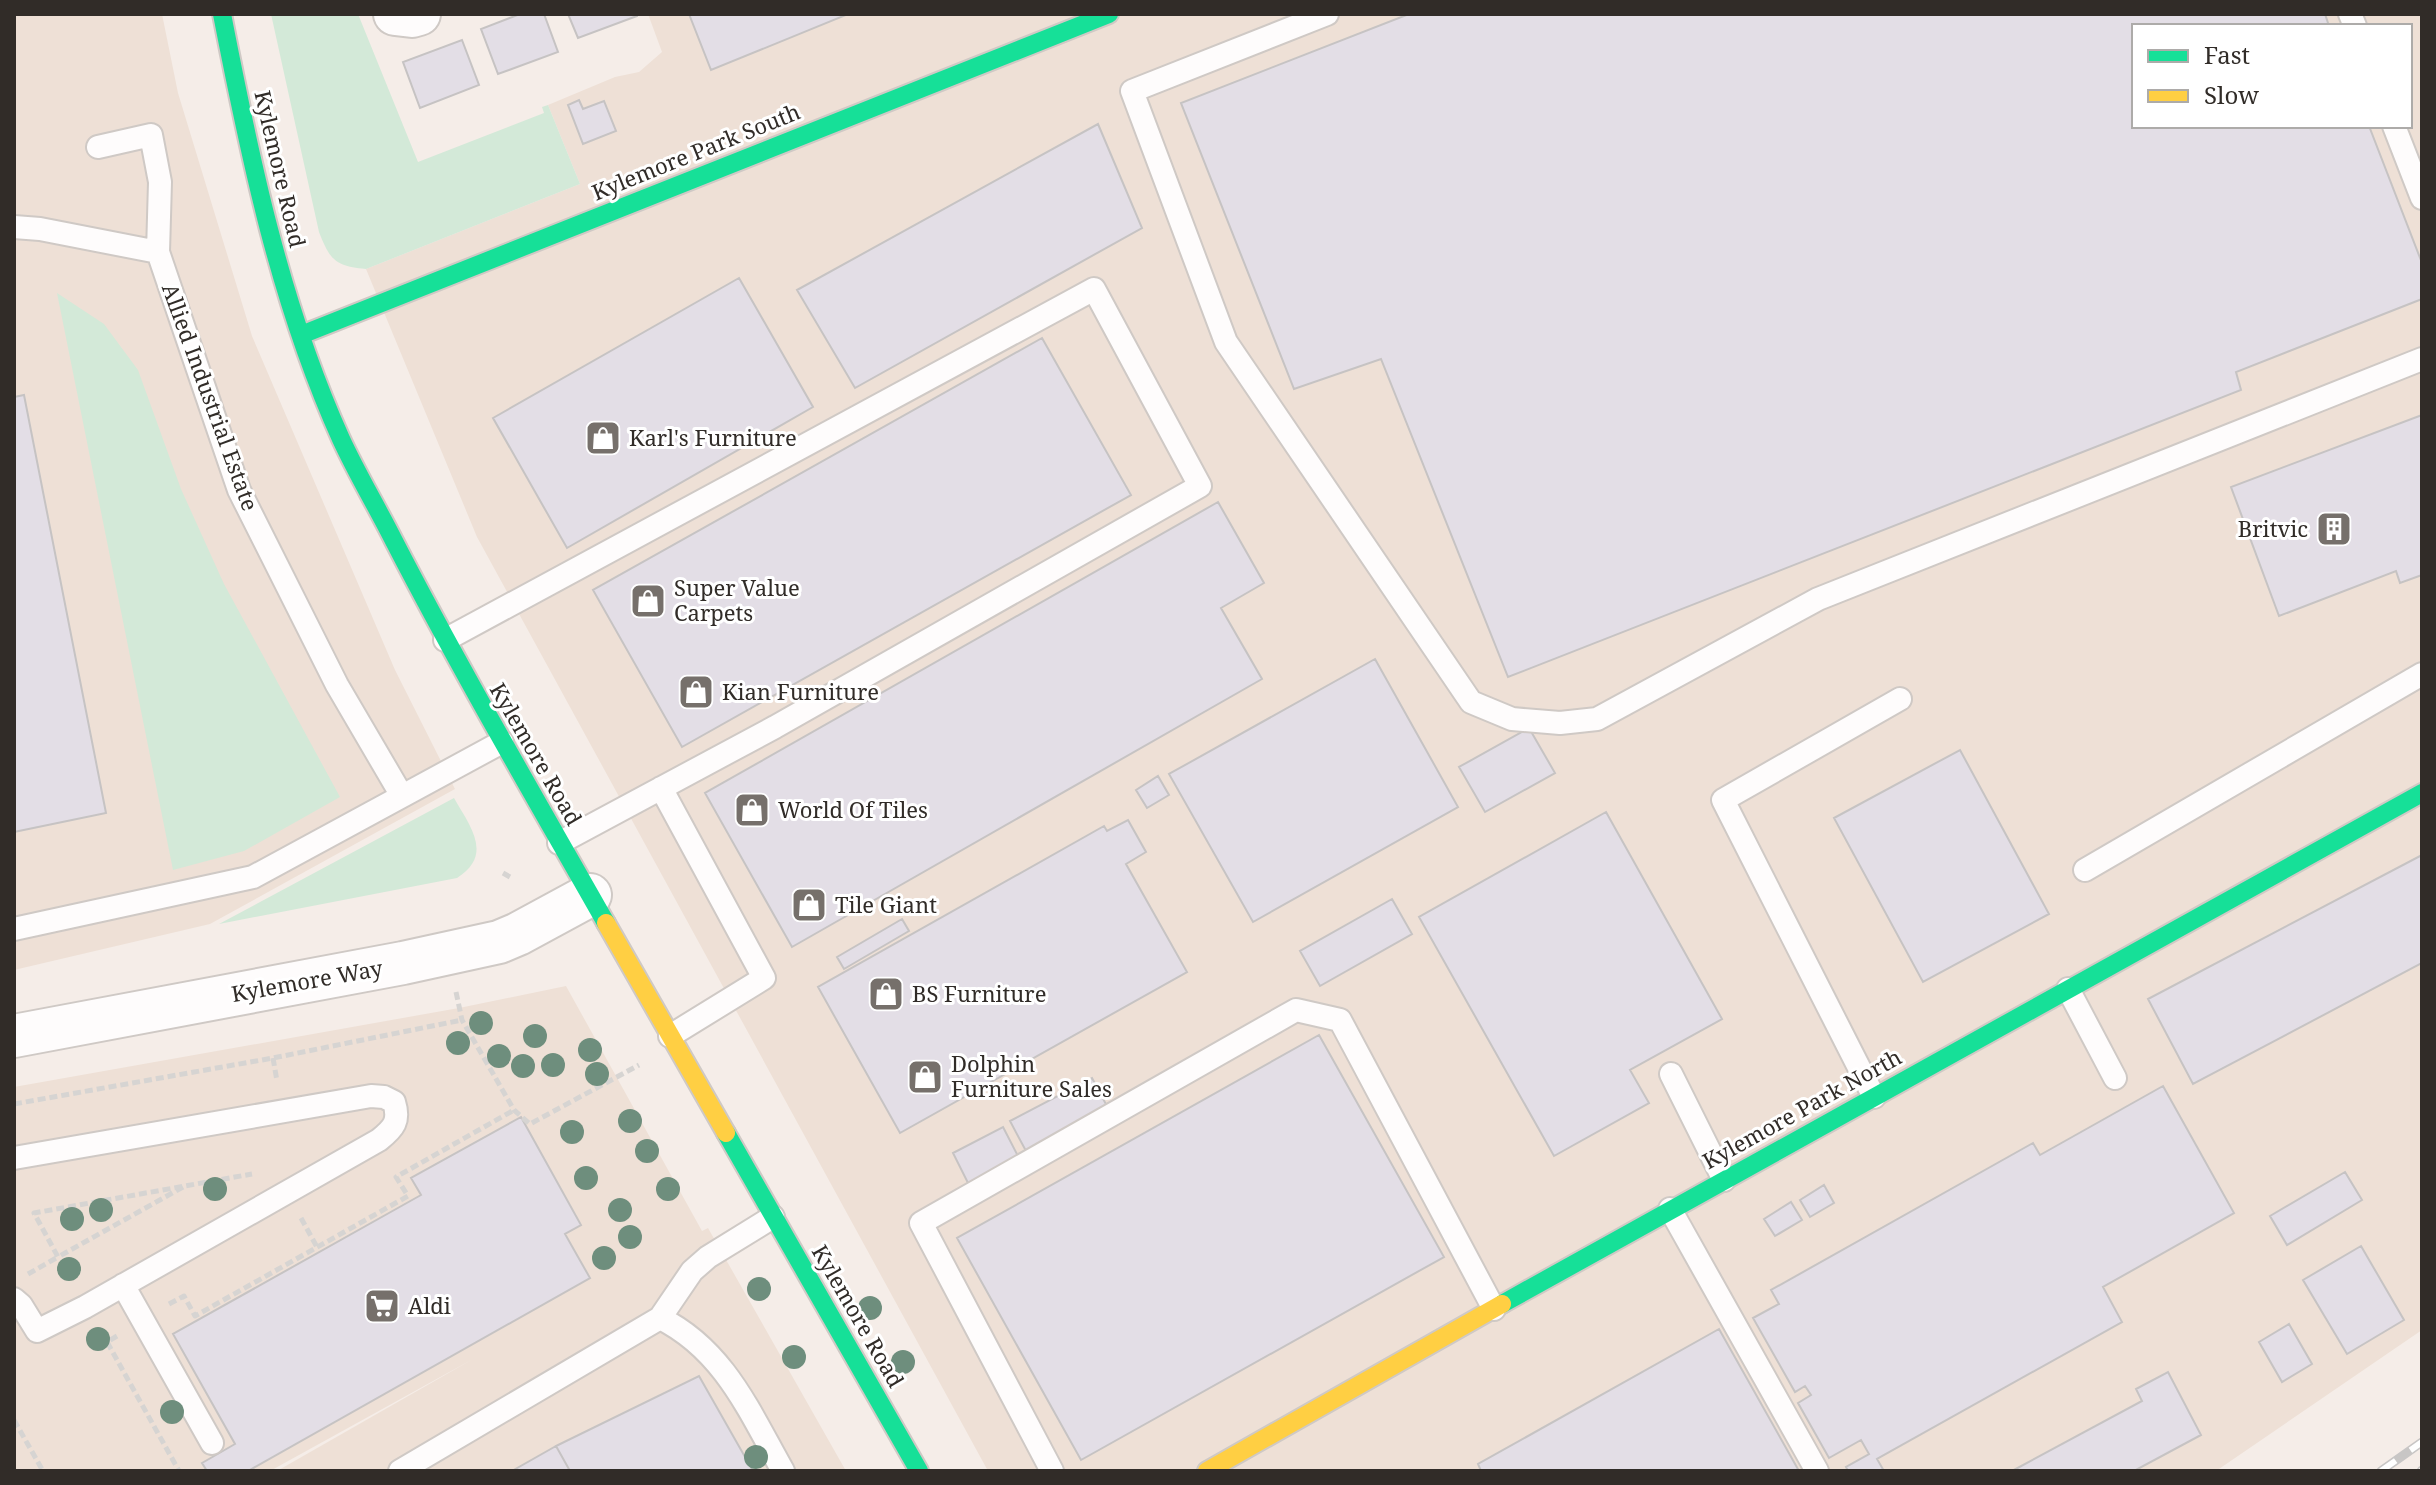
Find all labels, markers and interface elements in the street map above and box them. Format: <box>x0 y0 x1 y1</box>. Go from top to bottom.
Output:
legend <box>2132 24 2412 128</box>
text: Fast <box>2204 38 2250 71</box>
text: Slow <box>2204 78 2259 111</box>
street label: Kylemore Road <box>248 87 314 251</box>
street label: Kylemore Park South <box>587 96 804 207</box>
street label: Allied Industrial Estate <box>156 279 266 515</box>
shop icon: Karl's Furniture <box>584 419 622 457</box>
place label: Karl's Furniture <box>629 422 797 452</box>
building icon: Britvic <box>2315 510 2353 548</box>
place label: Britvic <box>2238 513 2308 543</box>
place label: Super Value Carpets <box>674 572 800 627</box>
shop icon: Super Value Carpets <box>629 582 667 620</box>
shop icon: Kian Furniture <box>677 673 715 711</box>
place label: Kian Furniture <box>722 676 879 706</box>
street label: Kylemore Road <box>484 677 590 831</box>
shop icon: World Of Tiles <box>733 791 771 829</box>
place label: World Of Tiles <box>778 794 928 824</box>
shop icon: Tile Giant <box>790 886 828 924</box>
place label: Tile Giant <box>835 889 937 919</box>
street label: Kylemore Way <box>229 952 385 1008</box>
shop icon: BS Furniture <box>867 975 905 1013</box>
place label: BS Furniture <box>912 978 1046 1008</box>
street label: Kylemore Park North <box>1697 1041 1906 1175</box>
place label: Dolphin Furniture Sales <box>951 1048 1112 1103</box>
shop icon: Dolphin Furniture Sales <box>906 1058 944 1096</box>
street label: Kylemore Road <box>806 1239 912 1393</box>
supermarket icon: Aldi <box>363 1287 401 1325</box>
place label: Aldi <box>408 1290 451 1320</box>

